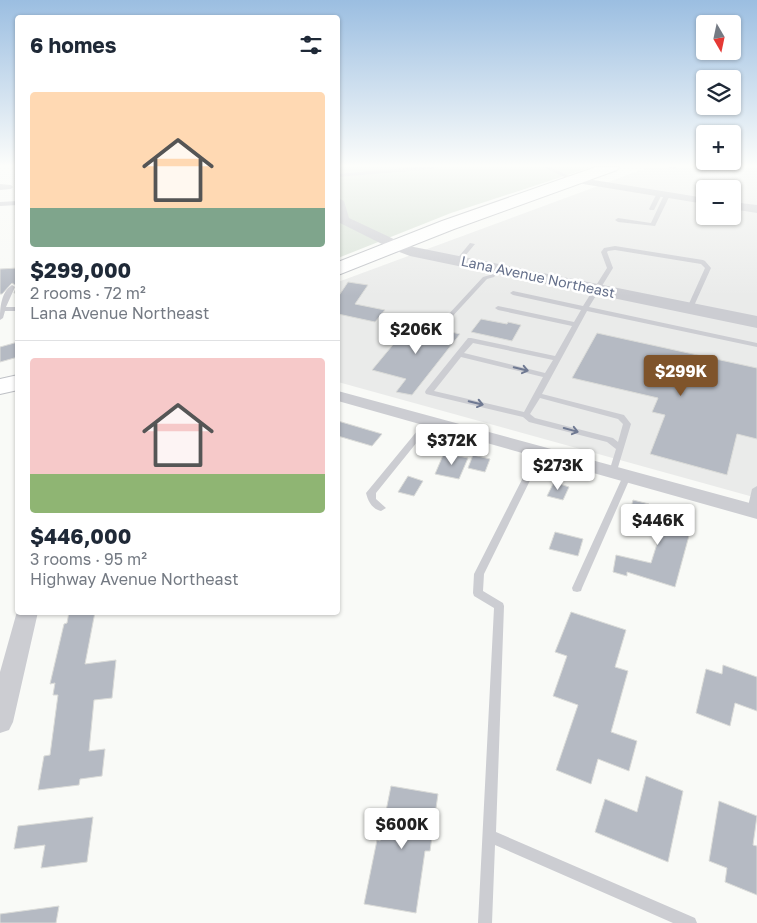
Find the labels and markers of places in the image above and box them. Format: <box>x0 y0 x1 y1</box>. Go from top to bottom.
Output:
pin: $206K <box>381 312 451 355</box>
pin: $299K <box>646 354 716 397</box>
pin: $372K <box>417 424 487 466</box>
pin: $273K <box>523 448 593 491</box>
pin: $446K <box>623 504 693 546</box>
pin: $600K <box>367 808 437 850</box>

